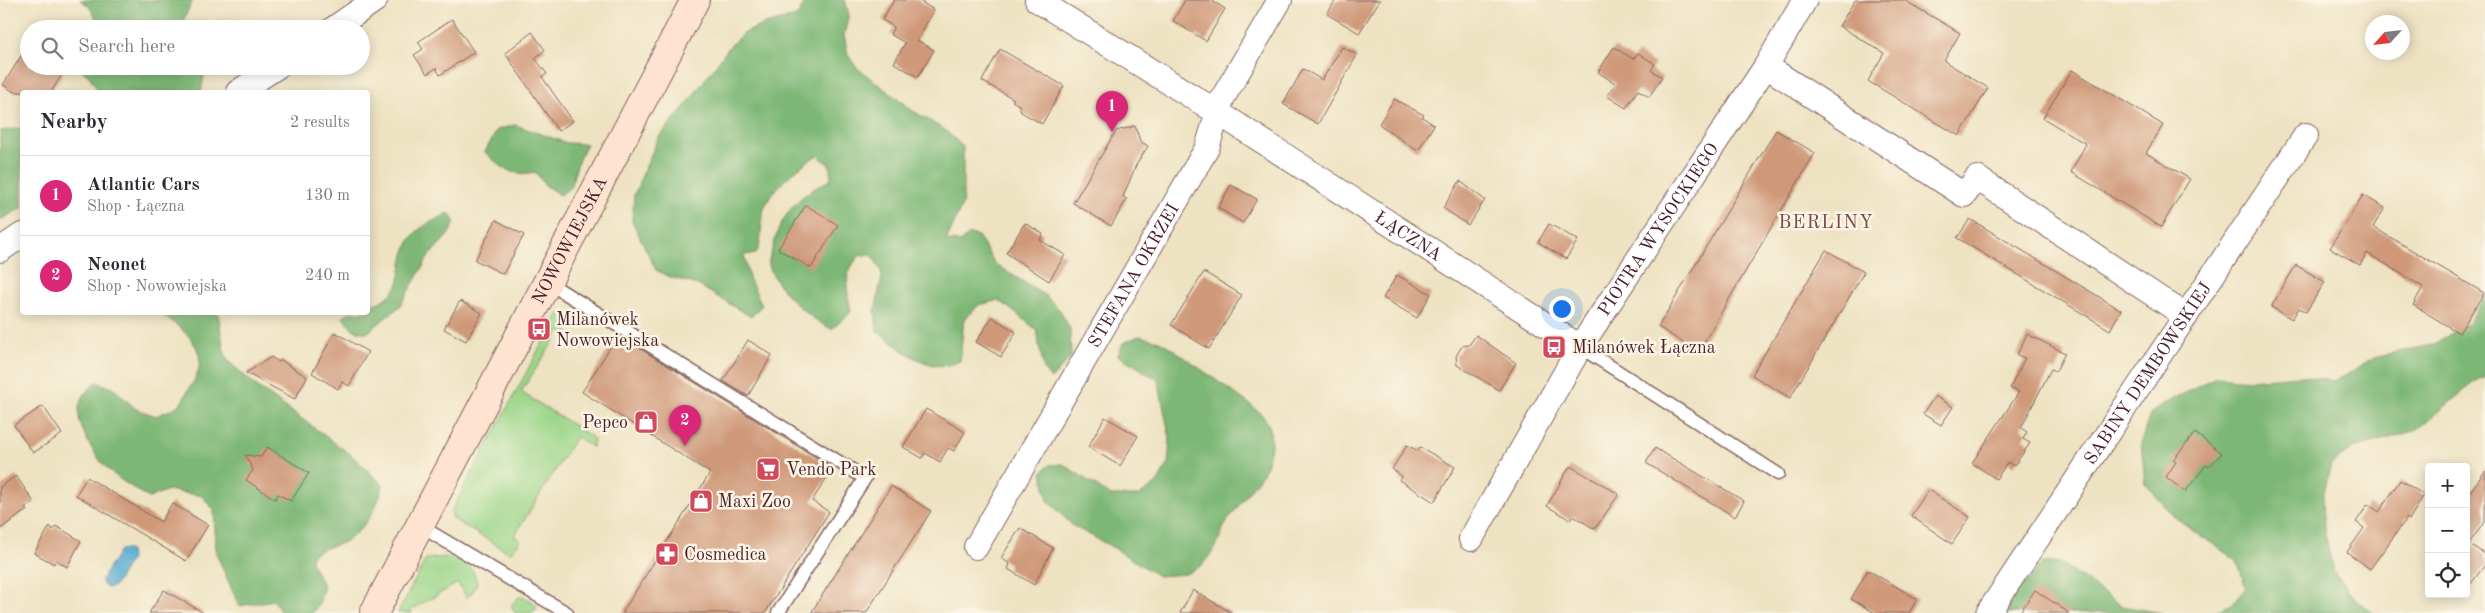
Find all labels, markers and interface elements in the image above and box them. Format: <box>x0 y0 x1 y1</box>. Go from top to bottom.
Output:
north arrow <box>2365 15 2410 60</box>
search box <box>20 20 370 75</box>
icon: search <box>38 34 66 62</box>
text: Search here <box>78 38 175 57</box>
pin: 1 <box>1096 91 1128 132</box>
text: Nearby <box>40 112 108 133</box>
text: 2 results <box>290 115 350 131</box>
street label: PIOTRA WYSOCKIEGO <box>1595 140 1722 320</box>
street label: NOWOWIEJSKA <box>529 174 611 307</box>
text: Atlantic Cars <box>87 176 200 195</box>
text: 1 <box>51 188 61 204</box>
text: 130 m <box>305 188 350 204</box>
text: Shop · Łączna <box>87 199 185 215</box>
street label: STEFANA OKRZEI <box>1085 201 1183 351</box>
street label: ŁĄCZNA <box>1371 208 1445 265</box>
district label: BERLINY <box>1778 214 1874 233</box>
text: Neonet <box>87 256 147 275</box>
text: 2 <box>51 268 61 284</box>
text: 240 m <box>305 268 350 284</box>
text: Shop · Nowowiejska <box>87 279 227 295</box>
street label: SABINY DEMBOWSKIEJ <box>2081 279 2215 468</box>
your location <box>1549 296 1575 322</box>
place label: Milanówek Nowowiejska <box>556 311 659 350</box>
bus stop icon: Milanówek Nowowiejska <box>526 316 552 342</box>
bus stop icon: Milanówek Łączna <box>1541 334 1567 360</box>
place label: Milanówek Łączna <box>1572 339 1716 357</box>
pin: 2 <box>669 405 701 446</box>
shop icon: Pepco <box>633 409 659 435</box>
place label: Pepco <box>582 414 628 432</box>
supermarket icon: Vendo Park <box>755 456 781 482</box>
place label: Vendo Park <box>786 461 877 479</box>
map controls <box>2425 463 2470 598</box>
button: + <box>2425 463 2470 508</box>
shop icon: Maxi Zoo <box>688 488 714 514</box>
place label: Maxi Zoo <box>718 493 791 511</box>
button: − <box>2425 508 2470 553</box>
pharmacy icon: Cosmedica <box>654 541 680 567</box>
place label: Cosmedica <box>684 546 766 564</box>
button: locate <box>2425 553 2470 598</box>

